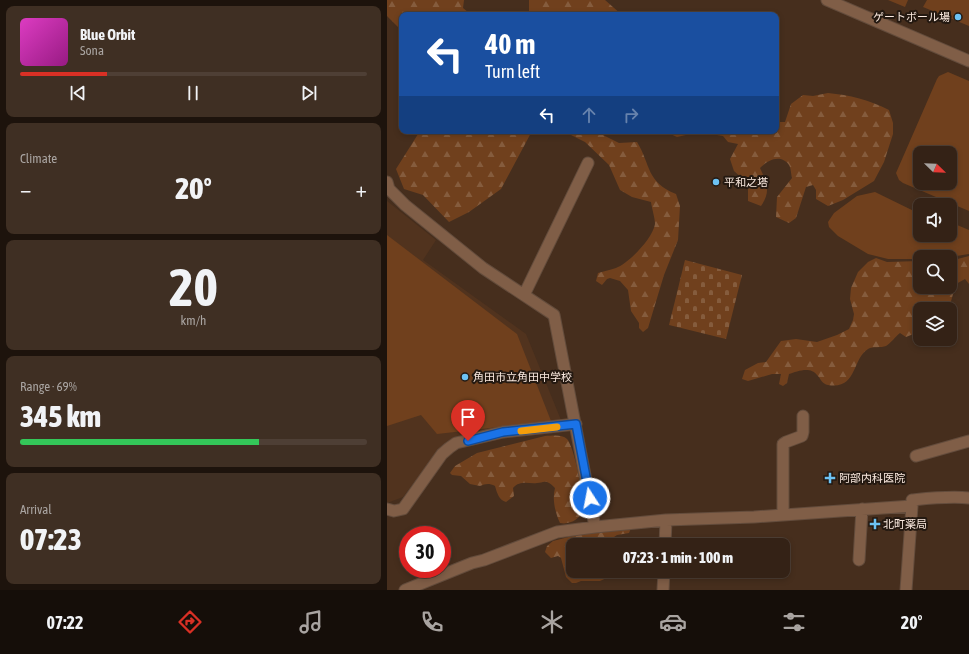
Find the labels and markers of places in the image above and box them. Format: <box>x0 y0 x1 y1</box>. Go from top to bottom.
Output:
place label: ゲートボール場 <box>873 11 950 23</box>
marker: ゲートボール場 <box>953 12 963 22</box>
place label: 平和之塔 <box>724 176 768 188</box>
marker: 平和之塔 <box>711 177 721 187</box>
place label: 角田市立角田中学校 <box>473 371 572 383</box>
marker: 角田市立角田中学校 <box>460 372 470 382</box>
pin <box>451 400 485 441</box>
marker: 阿部内科医院 <box>824 472 836 484</box>
place label: 阿部内科医院 <box>839 472 905 484</box>
place label: 北町薬局 <box>883 518 927 530</box>
marker: 北町薬局 <box>870 519 880 529</box>

